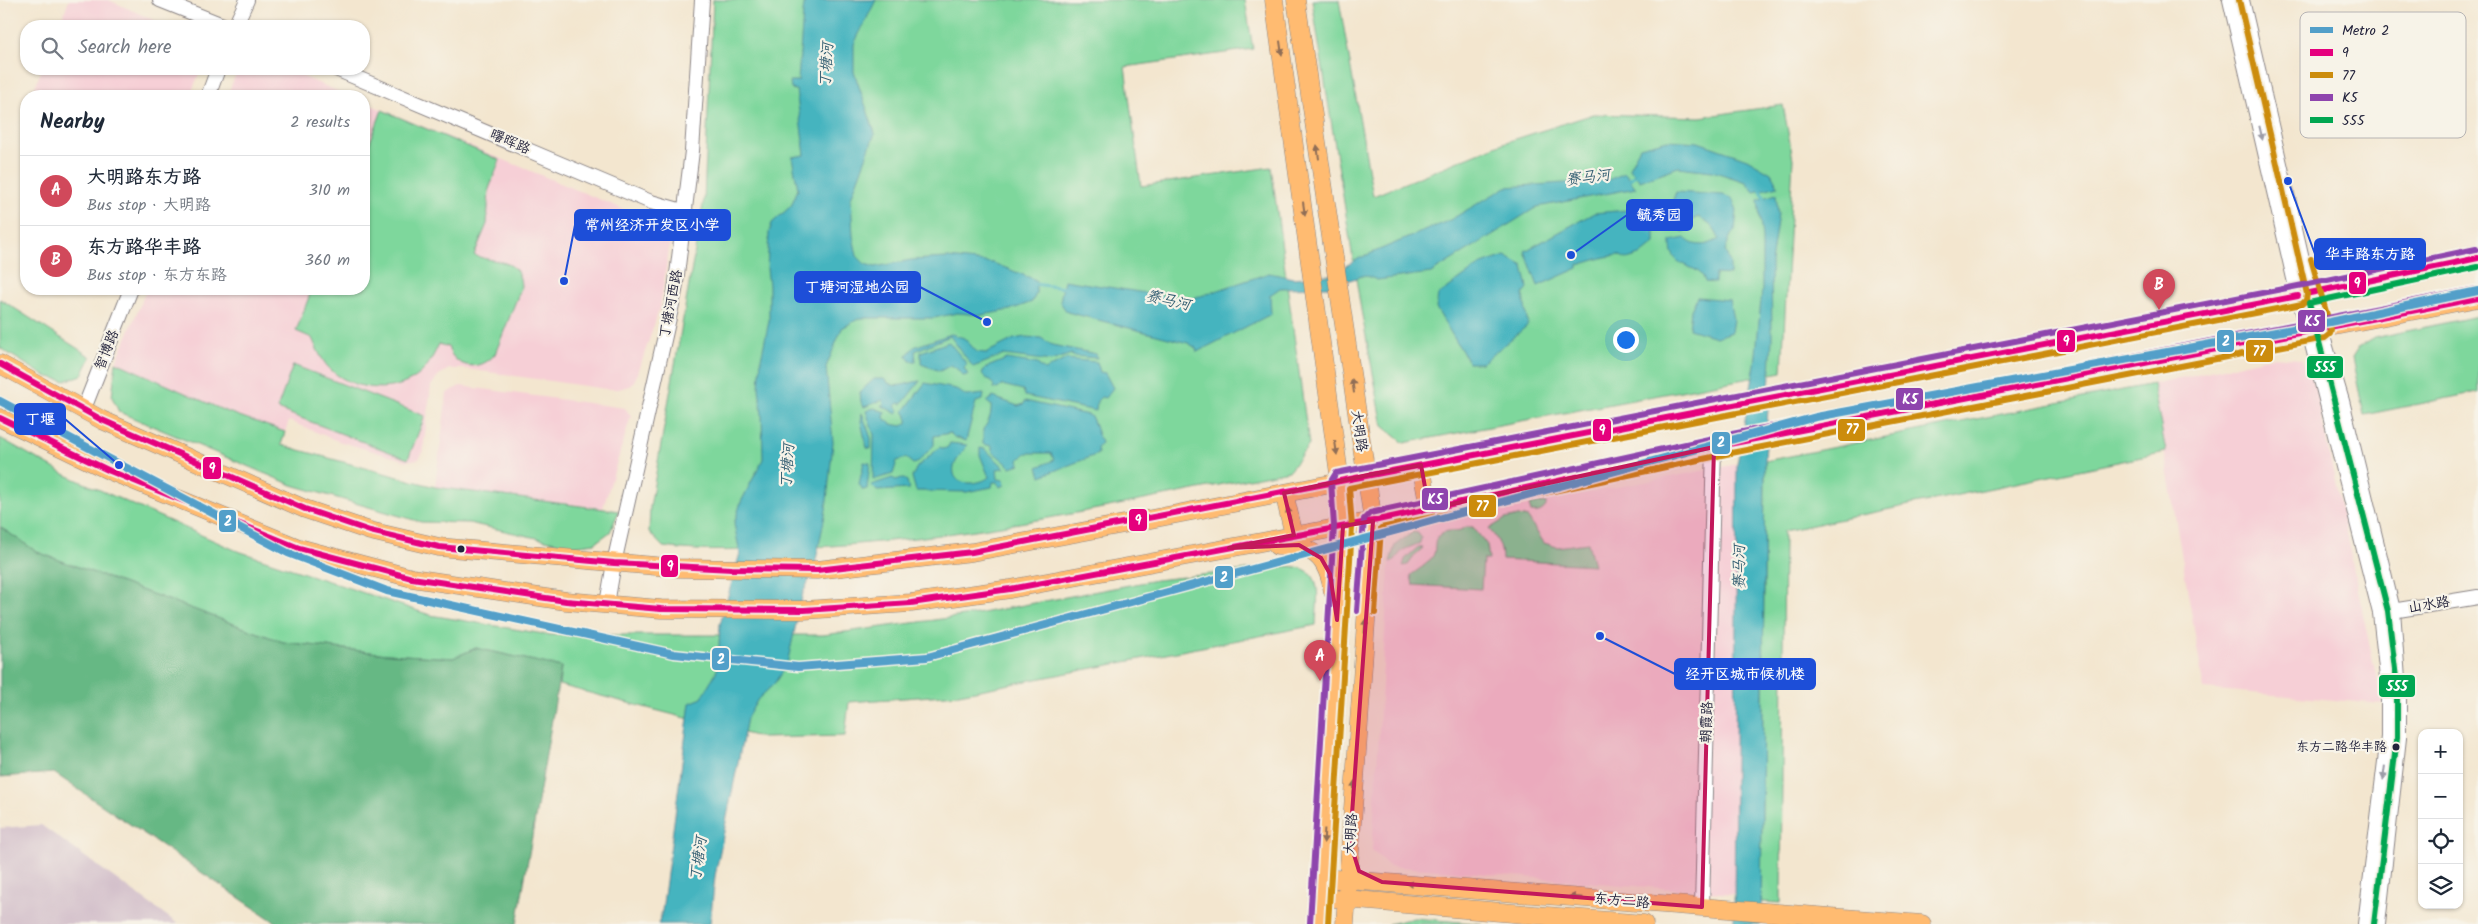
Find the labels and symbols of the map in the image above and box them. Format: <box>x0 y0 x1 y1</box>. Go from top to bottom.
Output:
legend <box>2300 12 2466 138</box>
text: Metro 2 <box>2342 20 2390 42</box>
water label: 丁塘河 <box>813 39 841 88</box>
one-way arrow <box>1277 41 1285 57</box>
text: 9 <box>2342 42 2349 64</box>
text: 77 <box>2342 65 2355 87</box>
text: K5 <box>2342 87 2359 109</box>
text: 555 <box>2342 110 2366 132</box>
street label: 曙晖路 <box>486 124 534 160</box>
one-way arrow <box>2257 125 2265 140</box>
one-way arrow <box>1314 144 1322 160</box>
water label: 赛马河 <box>1564 163 1615 193</box>
callout: 毓秀园 <box>1627 200 1692 230</box>
one-way arrow <box>1300 201 1308 217</box>
text: 毓秀园 <box>1636 204 1682 228</box>
callout: 常州经济开发区小学 <box>575 210 730 240</box>
text: 常州经济开发区小学 <box>584 214 720 238</box>
callout: 华丰路东方路 <box>2315 239 2425 269</box>
text: 华丰路东方路 <box>2325 243 2415 267</box>
street label: 丁塘河西路 <box>654 268 688 340</box>
pin: B <box>2143 269 2175 310</box>
line badge: 9 <box>2348 271 2367 295</box>
callout: 丁塘河湿地公园 <box>795 272 920 302</box>
text: 9 <box>2353 273 2361 295</box>
text: 丁塘河湿地公园 <box>804 276 910 300</box>
water label: 赛马河 <box>1143 284 1196 318</box>
line badge: K5 <box>2297 309 2326 333</box>
text: K5 <box>2304 311 2322 333</box>
street label: 智博路 <box>89 326 125 374</box>
your location <box>1613 327 1639 353</box>
line badge: 9 <box>2056 329 2076 353</box>
line badge: 2 <box>2216 329 2235 353</box>
text: 9 <box>2062 331 2070 353</box>
text: 2 <box>2222 331 2230 353</box>
line badge: 77 <box>2245 339 2274 363</box>
text: 77 <box>2252 341 2266 363</box>
line badge: 555 <box>2306 355 2344 379</box>
text: 555 <box>2313 357 2338 379</box>
one-way arrow <box>1348 378 1356 394</box>
line badge: K5 <box>1895 387 1924 411</box>
text: K5 <box>1902 389 1920 411</box>
callout: 丁堰 <box>15 404 65 434</box>
text: 丁堰 <box>25 408 55 432</box>
street label: 大明路 <box>1345 409 1373 453</box>
line badge: 9 <box>1592 418 1612 442</box>
line badge: 77 <box>1837 418 1866 442</box>
text: 77 <box>1845 419 1859 441</box>
text: 9 <box>1598 420 1606 442</box>
line badge: 2 <box>1711 431 1731 455</box>
text: 2 <box>1717 432 1725 454</box>
water label: 丁塘河 <box>774 440 802 489</box>
one-way arrow <box>1332 440 1340 456</box>
line badge: 9 <box>202 456 222 480</box>
text: 9 <box>208 458 216 480</box>
line badge: K5 <box>1421 487 1449 511</box>
text: K5 <box>1427 489 1445 511</box>
line badge: 77 <box>1468 494 1497 518</box>
text: 77 <box>1475 496 1489 518</box>
one-way arrow <box>1285 506 1293 521</box>
line badge: 9 <box>1128 508 1148 532</box>
line badge: 2 <box>218 509 237 533</box>
text: 9 <box>1134 510 1142 532</box>
text: 2 <box>224 511 232 533</box>
water label: 赛马河 <box>1728 542 1752 590</box>
unlabelled marker <box>456 544 466 554</box>
line badge: 9 <box>660 554 679 578</box>
text: 9 <box>666 556 674 578</box>
line badge: 2 <box>1214 565 1234 589</box>
text: 2 <box>1220 567 1228 589</box>
street label: 山水路 <box>2407 591 2451 619</box>
one-way arrow <box>1362 618 1370 634</box>
pin: A <box>1304 640 1336 681</box>
line badge: 2 <box>711 647 730 671</box>
text: 2 <box>717 649 725 671</box>
callout: 经开区城市候机楼 <box>1675 659 1815 689</box>
text: 经开区城市候机楼 <box>1685 663 1805 687</box>
line badge: 555 <box>2378 674 2416 698</box>
text: 555 <box>2385 676 2410 698</box>
street label: 朝霞路 <box>1695 701 1719 743</box>
place label: 东方二路华丰路 <box>2296 737 2387 758</box>
marker: 东方二路华丰路 <box>2391 742 2401 752</box>
one-way arrow <box>2380 766 2388 782</box>
one-way arrow <box>1350 780 1358 796</box>
street label: 大明路 <box>1339 812 1363 856</box>
one-way arrow <box>1320 829 1328 845</box>
water label: 丁塘河 <box>684 832 714 883</box>
one-way arrow <box>1406 880 1422 888</box>
street label: 东方二路 <box>1593 888 1651 914</box>
one-way arrow <box>1568 893 1584 901</box>

